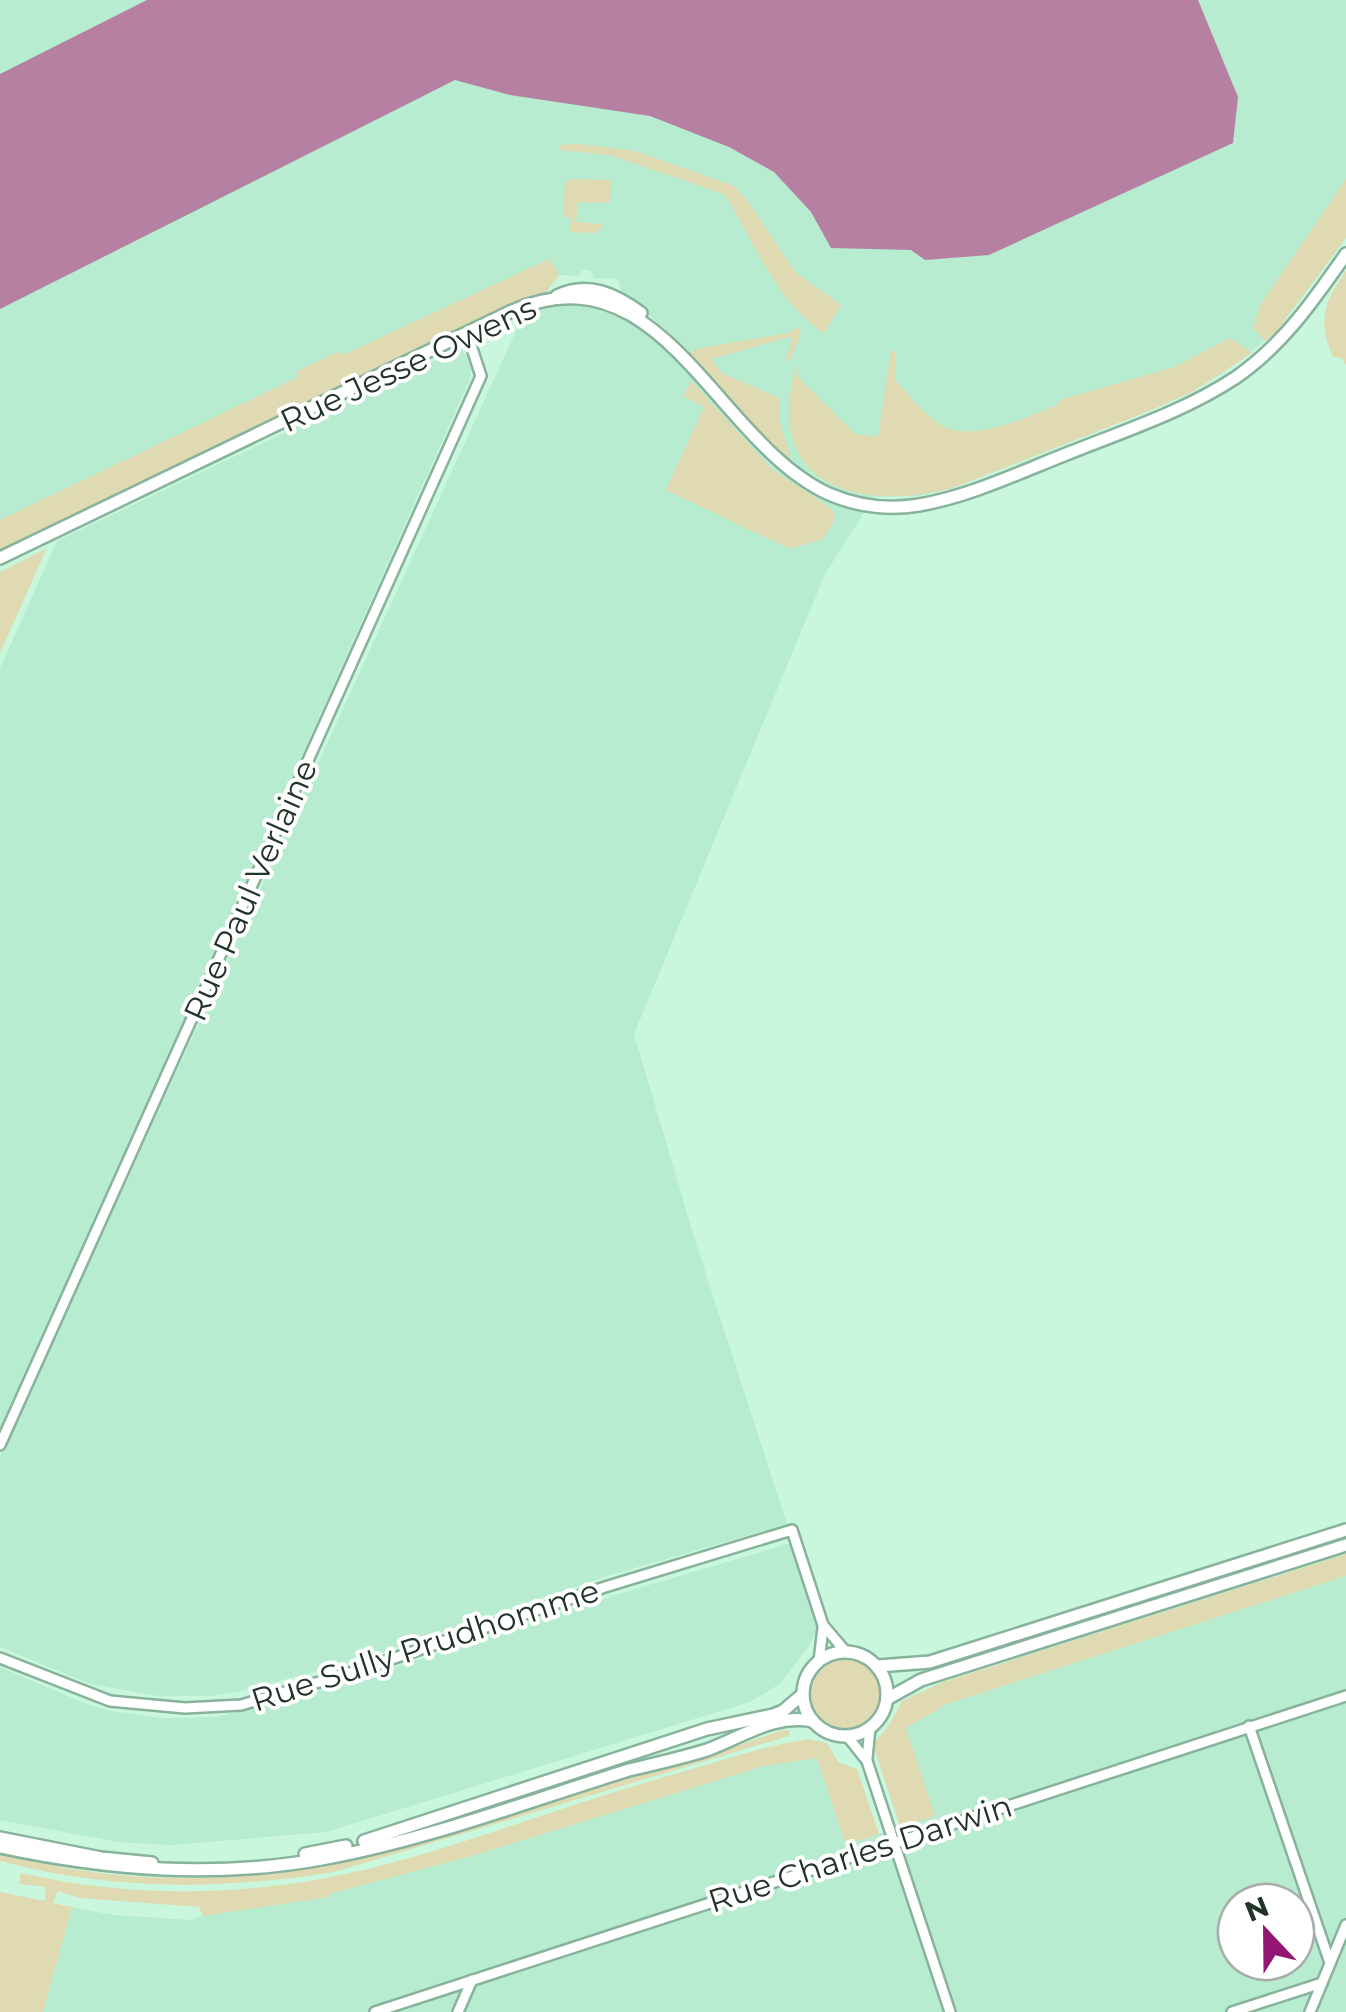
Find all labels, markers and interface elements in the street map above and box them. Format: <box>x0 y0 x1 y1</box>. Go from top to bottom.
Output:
street label: Rue Jesse Owens <box>274 288 542 440</box>
street label: Rue Paul Verlaine <box>175 753 325 1027</box>
street label: Rue Sully Prudhomme <box>246 1570 604 1720</box>
street label: Rue Charles Darwin <box>703 1785 1017 1921</box>
north arrow <box>1216 1882 1316 1982</box>
text: N <box>1240 1889 1273 1929</box>

